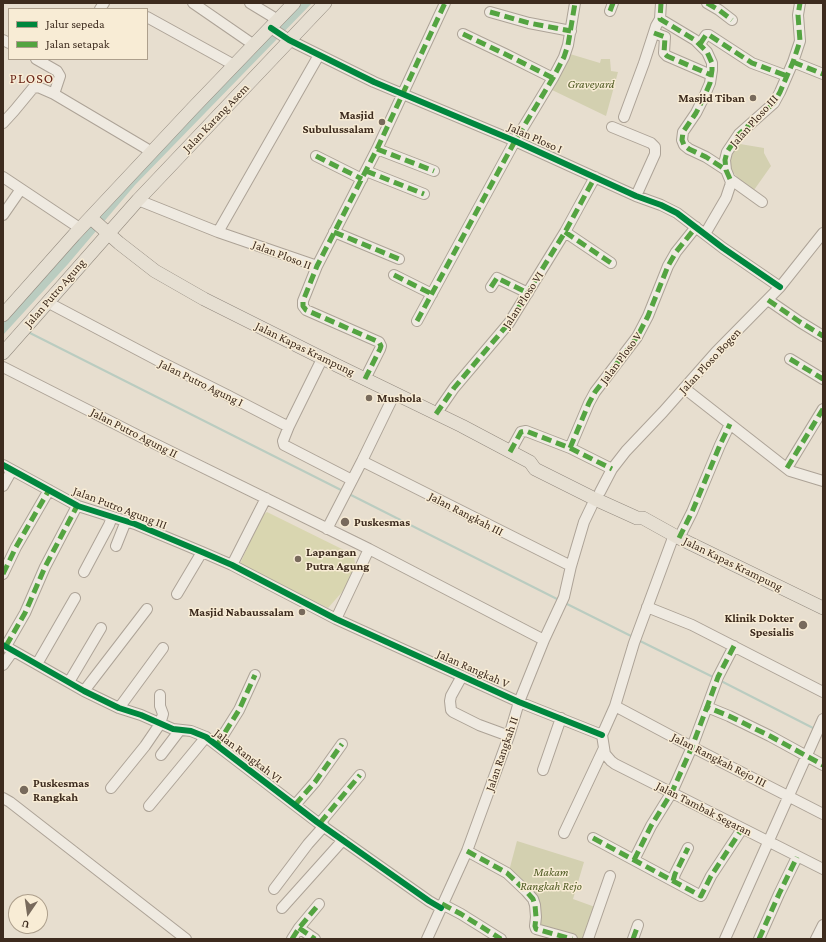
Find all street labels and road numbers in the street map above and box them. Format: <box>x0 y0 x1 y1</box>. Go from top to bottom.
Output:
street label: Jalan Karang Asem <box>180 81 252 155</box>
street label: Jalan Ploso III <box>727 92 781 150</box>
street label: Jalan Ploso I <box>505 120 565 156</box>
street label: Jalan Ploso II <box>251 237 313 273</box>
street label: Jalan Putro Agung <box>21 256 89 330</box>
street label: Jalan Ploso VI <box>499 269 547 331</box>
street label: Jalan Kapas Krampung <box>253 319 357 379</box>
street label: Jalan Ploso Bogen <box>676 325 744 397</box>
street label: Jalan Ploso V <box>597 329 645 387</box>
street label: Jalan Putro Agung I <box>156 356 246 410</box>
street label: Jalan Putro Agung II <box>88 405 180 461</box>
street label: Jalan Putro Agung III <box>71 483 169 533</box>
street label: Jalan Rangkah III <box>426 489 506 539</box>
street label: Jalan Kapas Krampung <box>681 534 785 594</box>
street label: Jalan Rangkah V <box>435 647 511 691</box>
street label: Jalan Rangkah II <box>482 715 522 793</box>
street label: Jalan Rangkah VI <box>211 726 285 786</box>
street label: Jalan Rangkah Rejo III <box>669 730 769 790</box>
street label: Jalan Tambak Segaran <box>654 779 754 839</box>

